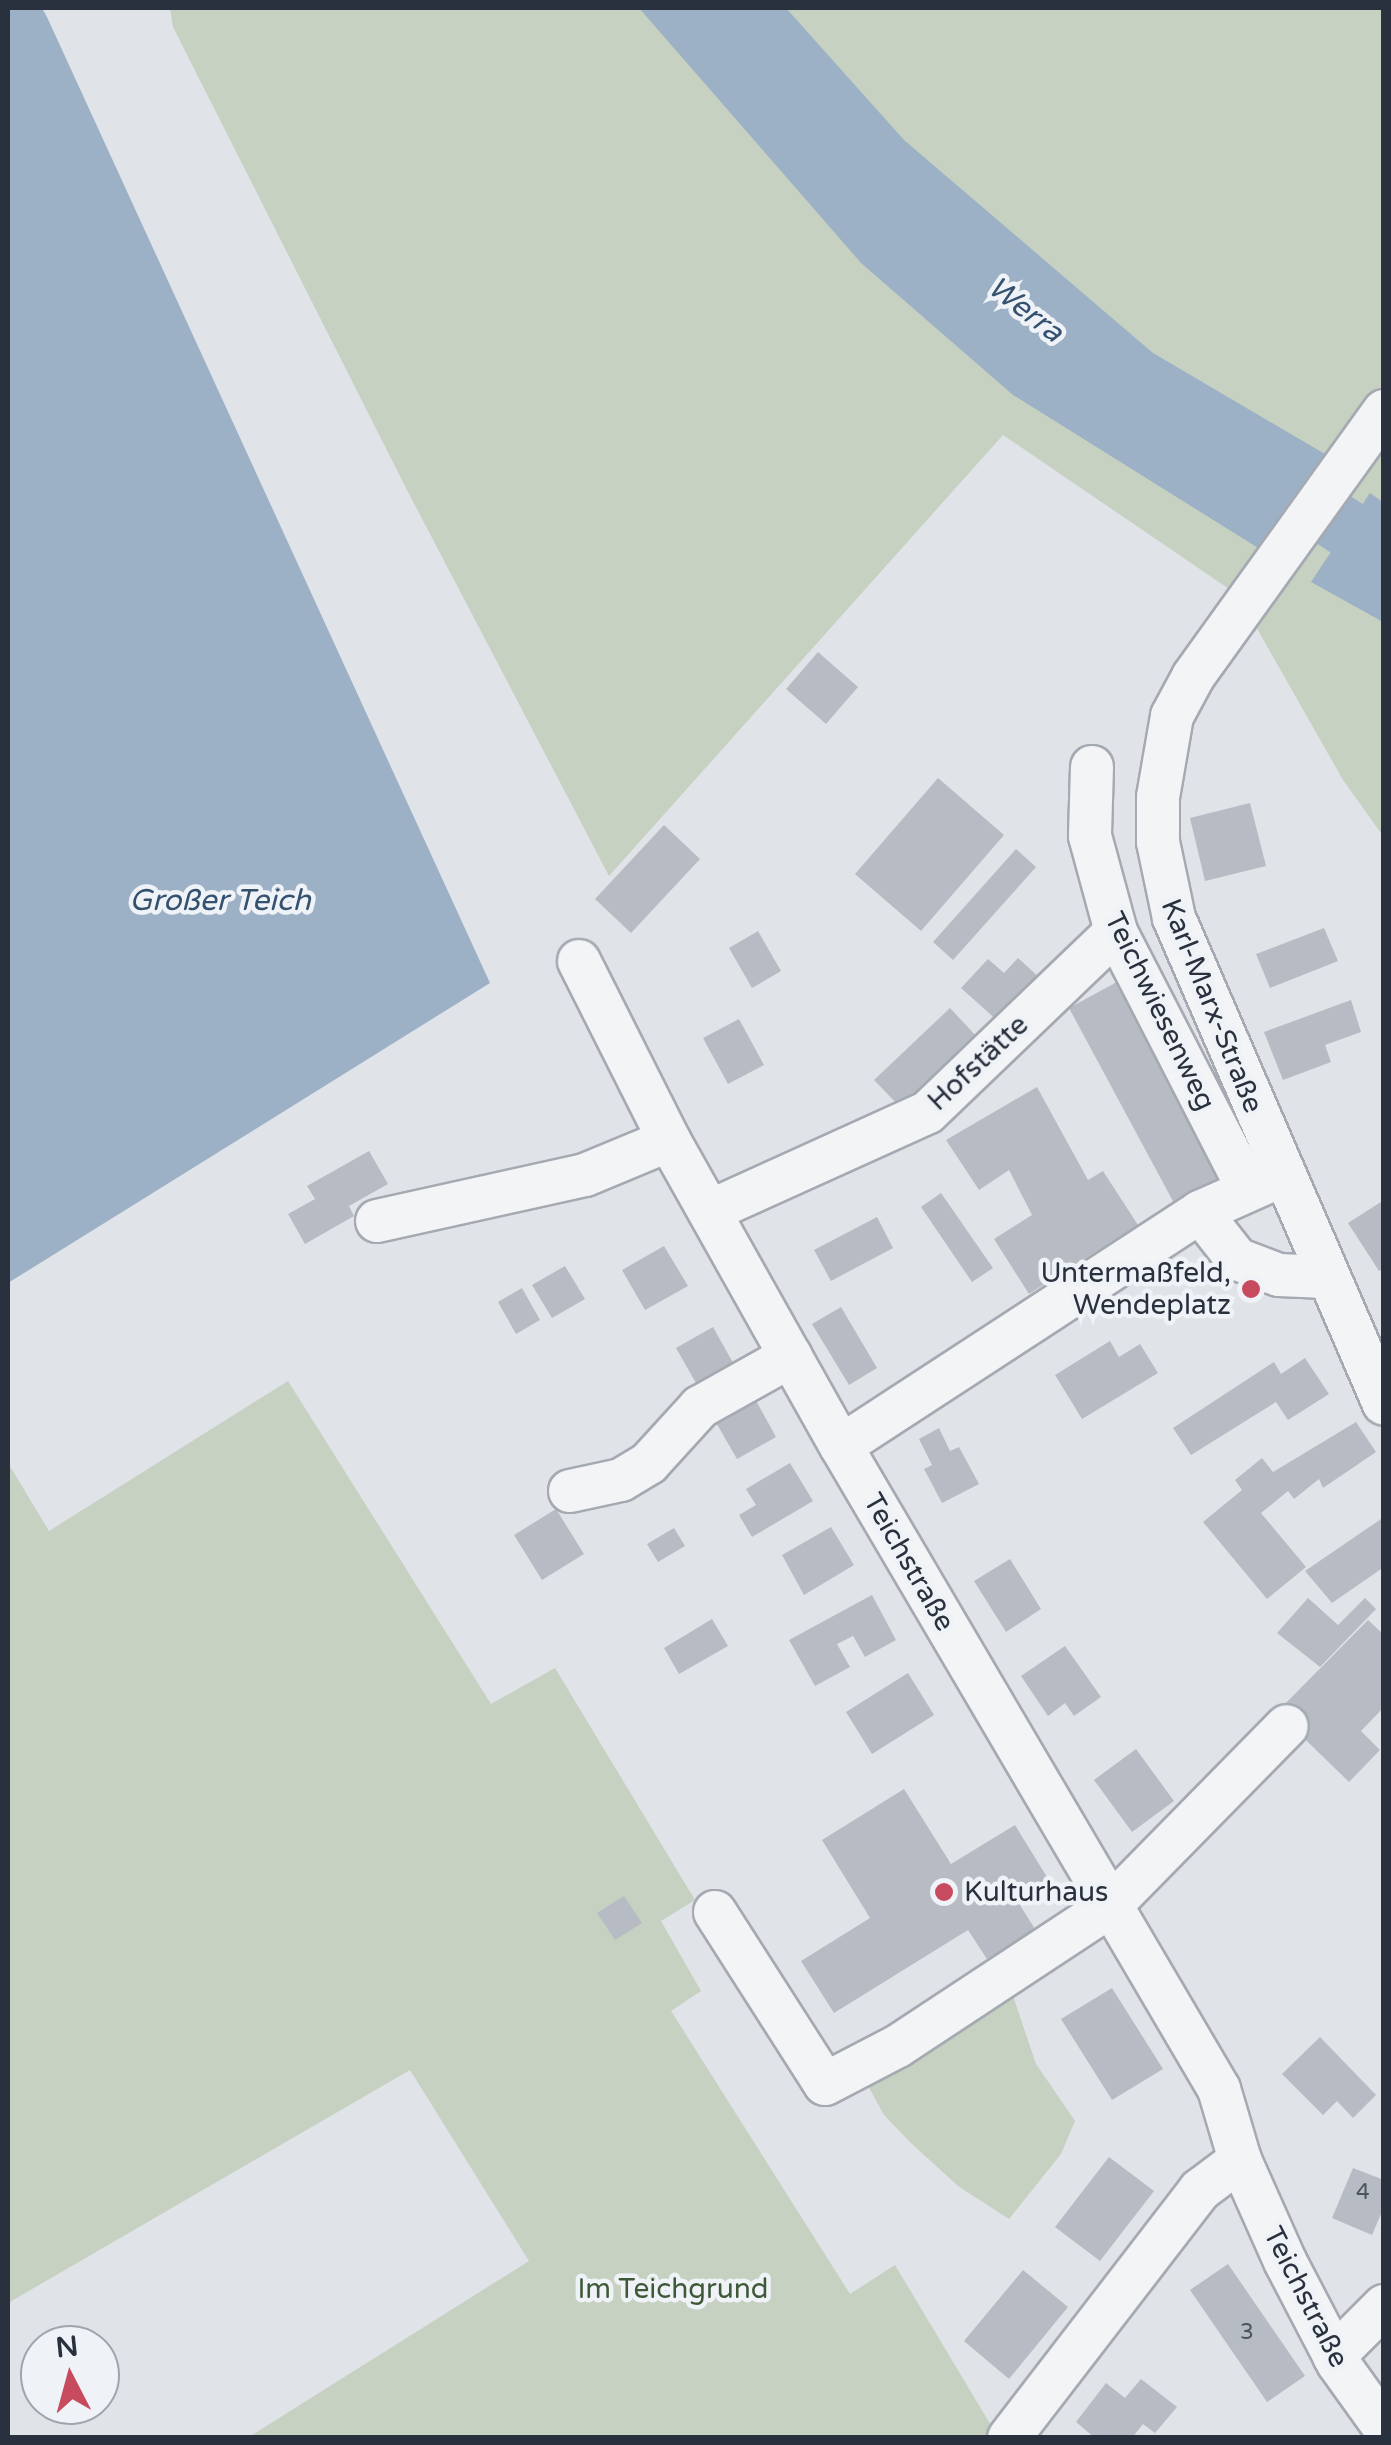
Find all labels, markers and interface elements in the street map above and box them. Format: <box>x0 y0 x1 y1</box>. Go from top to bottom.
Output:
water label: Werra <box>980 269 1070 351</box>
water label: Großer Teich <box>129 883 311 919</box>
street label: Karl-Marx-Straße <box>1154 894 1270 1118</box>
street label: Teichwiesenweg <box>1097 906 1223 1116</box>
street label: Hofstätte <box>921 1008 1035 1118</box>
place label: Untermaßfeld, Wendeplatz <box>1040 1256 1231 1322</box>
marker: Untermaßfeld, Wendeplatz <box>1240 1278 1262 1300</box>
street label: Teichstraße <box>856 1487 962 1637</box>
place label: Kulturhaus <box>964 1875 1108 1909</box>
marker: Kulturhaus <box>933 1881 955 1903</box>
house number: 4 <box>1356 2180 1370 2206</box>
street label: Teichstraße <box>1256 2221 1356 2373</box>
park label: Im Teichgrund <box>578 2272 768 2306</box>
house number: 3 <box>1240 2320 1254 2346</box>
north arrow <box>20 2325 120 2425</box>
text: N <box>54 2329 80 2365</box>

